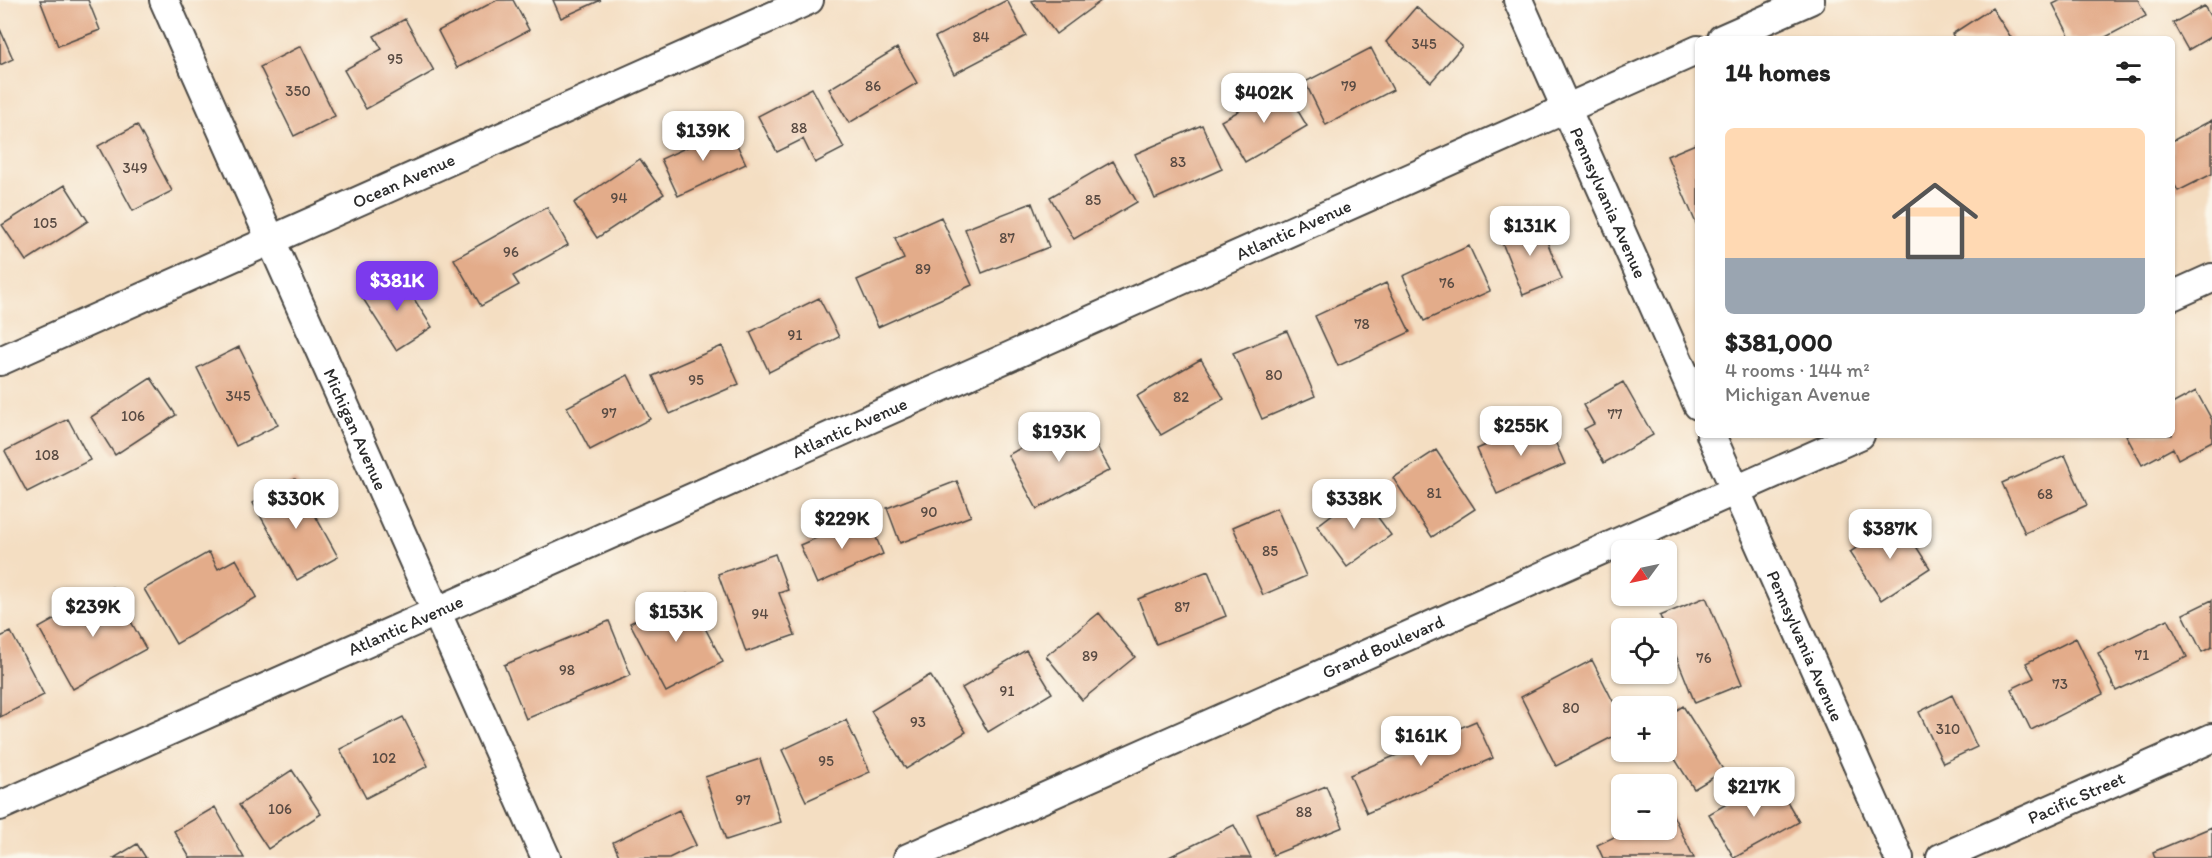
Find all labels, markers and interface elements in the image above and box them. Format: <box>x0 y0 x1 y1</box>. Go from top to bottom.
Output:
house number: 84 <box>972 28 990 46</box>
house number: 345 <box>1411 35 1437 53</box>
house number: 95 <box>387 50 403 68</box>
text: 14 homes <box>1725 56 1831 88</box>
icon: filters <box>2112 56 2145 89</box>
pin: $402K <box>1222 73 1306 124</box>
house number: 86 <box>865 77 881 95</box>
house number: 79 <box>1341 77 1357 95</box>
text: $402K <box>1235 80 1293 104</box>
house number: 350 <box>285 82 311 100</box>
pin: $139K <box>661 111 745 162</box>
text: $139K <box>676 118 730 142</box>
house number: 88 <box>791 119 807 137</box>
street label: Pennsylvania Avenue <box>1565 124 1651 282</box>
street label: Ocean Avenue <box>349 148 458 213</box>
house number: 83 <box>1170 153 1186 171</box>
house number: 349 <box>122 159 148 177</box>
icon: home <box>1881 167 1989 275</box>
house number: 94 <box>611 189 627 207</box>
house number: 85 <box>1085 191 1101 209</box>
street label: Atlantic Avenue <box>1232 195 1355 265</box>
pin: $131K <box>1488 206 1572 257</box>
text: $131K <box>1504 213 1556 237</box>
house number: 105 <box>33 214 57 232</box>
house number: 87 <box>999 229 1015 247</box>
house number: 96 <box>503 243 519 261</box>
house number: 89 <box>915 260 931 278</box>
pin: $381K <box>355 261 439 312</box>
text: $381K <box>370 268 424 292</box>
house number: 76 <box>1439 274 1455 292</box>
house number: 78 <box>1354 315 1370 333</box>
house number: 91 <box>788 326 802 344</box>
text: $381,000 <box>1725 326 1833 358</box>
text: 4 rooms · 144 m² <box>1725 358 1870 382</box>
street label: Michigan Avenue <box>318 365 392 494</box>
house number: 80 <box>1265 366 1283 384</box>
house number: 95 <box>688 371 704 389</box>
text: Michigan Avenue <box>1725 382 1871 406</box>
house number: 345 <box>225 387 251 405</box>
house number: 82 <box>1173 388 1189 406</box>
street label: Atlantic Avenue <box>789 392 911 463</box>
house number: 97 <box>601 404 617 422</box>
house number: 77 <box>1608 405 1623 423</box>
pin: $255K <box>1479 406 1563 457</box>
house number: 106 <box>121 407 145 425</box>
pin: $193K <box>1017 412 1101 463</box>
text: $255K <box>1494 413 1548 437</box>
text: $193K <box>1032 419 1086 443</box>
house number: 108 <box>35 446 59 464</box>
pin: $330K <box>254 479 338 530</box>
pin: $338K <box>1312 479 1396 530</box>
house number: 81 <box>1426 484 1442 502</box>
house number: 68 <box>2037 485 2053 503</box>
text: $330K <box>267 486 325 510</box>
text: $338K <box>1326 486 1382 510</box>
pin: $229K <box>800 499 884 550</box>
house number: 90 <box>920 503 938 521</box>
text: $229K <box>815 506 869 530</box>
pin: $387K <box>1848 509 1932 560</box>
text: $387K <box>1863 516 1917 540</box>
north arrow <box>1611 540 1677 606</box>
map controls <box>1611 540 1677 840</box>
house number: 85 <box>1262 542 1278 560</box>
street label: Pennsylvania Avenue <box>1762 567 1848 725</box>
pin: $239K <box>51 587 135 638</box>
street label: Atlantic Avenue <box>345 590 467 661</box>
pin: $153K <box>634 592 718 643</box>
text: $239K <box>66 594 120 618</box>
house number: 87 <box>1174 598 1190 616</box>
text: $153K <box>649 599 703 623</box>
house number: 94 <box>752 605 768 623</box>
street label: Grand Boulevard <box>1319 610 1448 684</box>
button: locate <box>1611 618 1677 684</box>
house number: 71 <box>2135 646 2149 664</box>
house number: 89 <box>1082 647 1098 665</box>
house number: 76 <box>1696 649 1712 667</box>
house number: 98 <box>559 661 575 679</box>
house number: 73 <box>2052 675 2068 693</box>
house number: 91 <box>1000 682 1014 700</box>
button: + <box>1611 696 1677 762</box>
house number: 80 <box>1562 699 1580 717</box>
house number: 93 <box>910 713 926 731</box>
pin: $161K <box>1379 716 1463 767</box>
house number: 310 <box>1936 720 1960 738</box>
text: $161K <box>1395 723 1447 747</box>
house number: 102 <box>372 749 396 767</box>
house number: 95 <box>818 752 834 770</box>
pin: $217K <box>1712 767 1796 818</box>
street label: Pacific Street <box>2024 767 2128 829</box>
button: − <box>1611 774 1677 840</box>
text: $217K <box>1728 774 1780 798</box>
house number: 97 <box>735 791 751 809</box>
house number: 106 <box>268 800 292 818</box>
house number: 88 <box>1296 803 1312 821</box>

